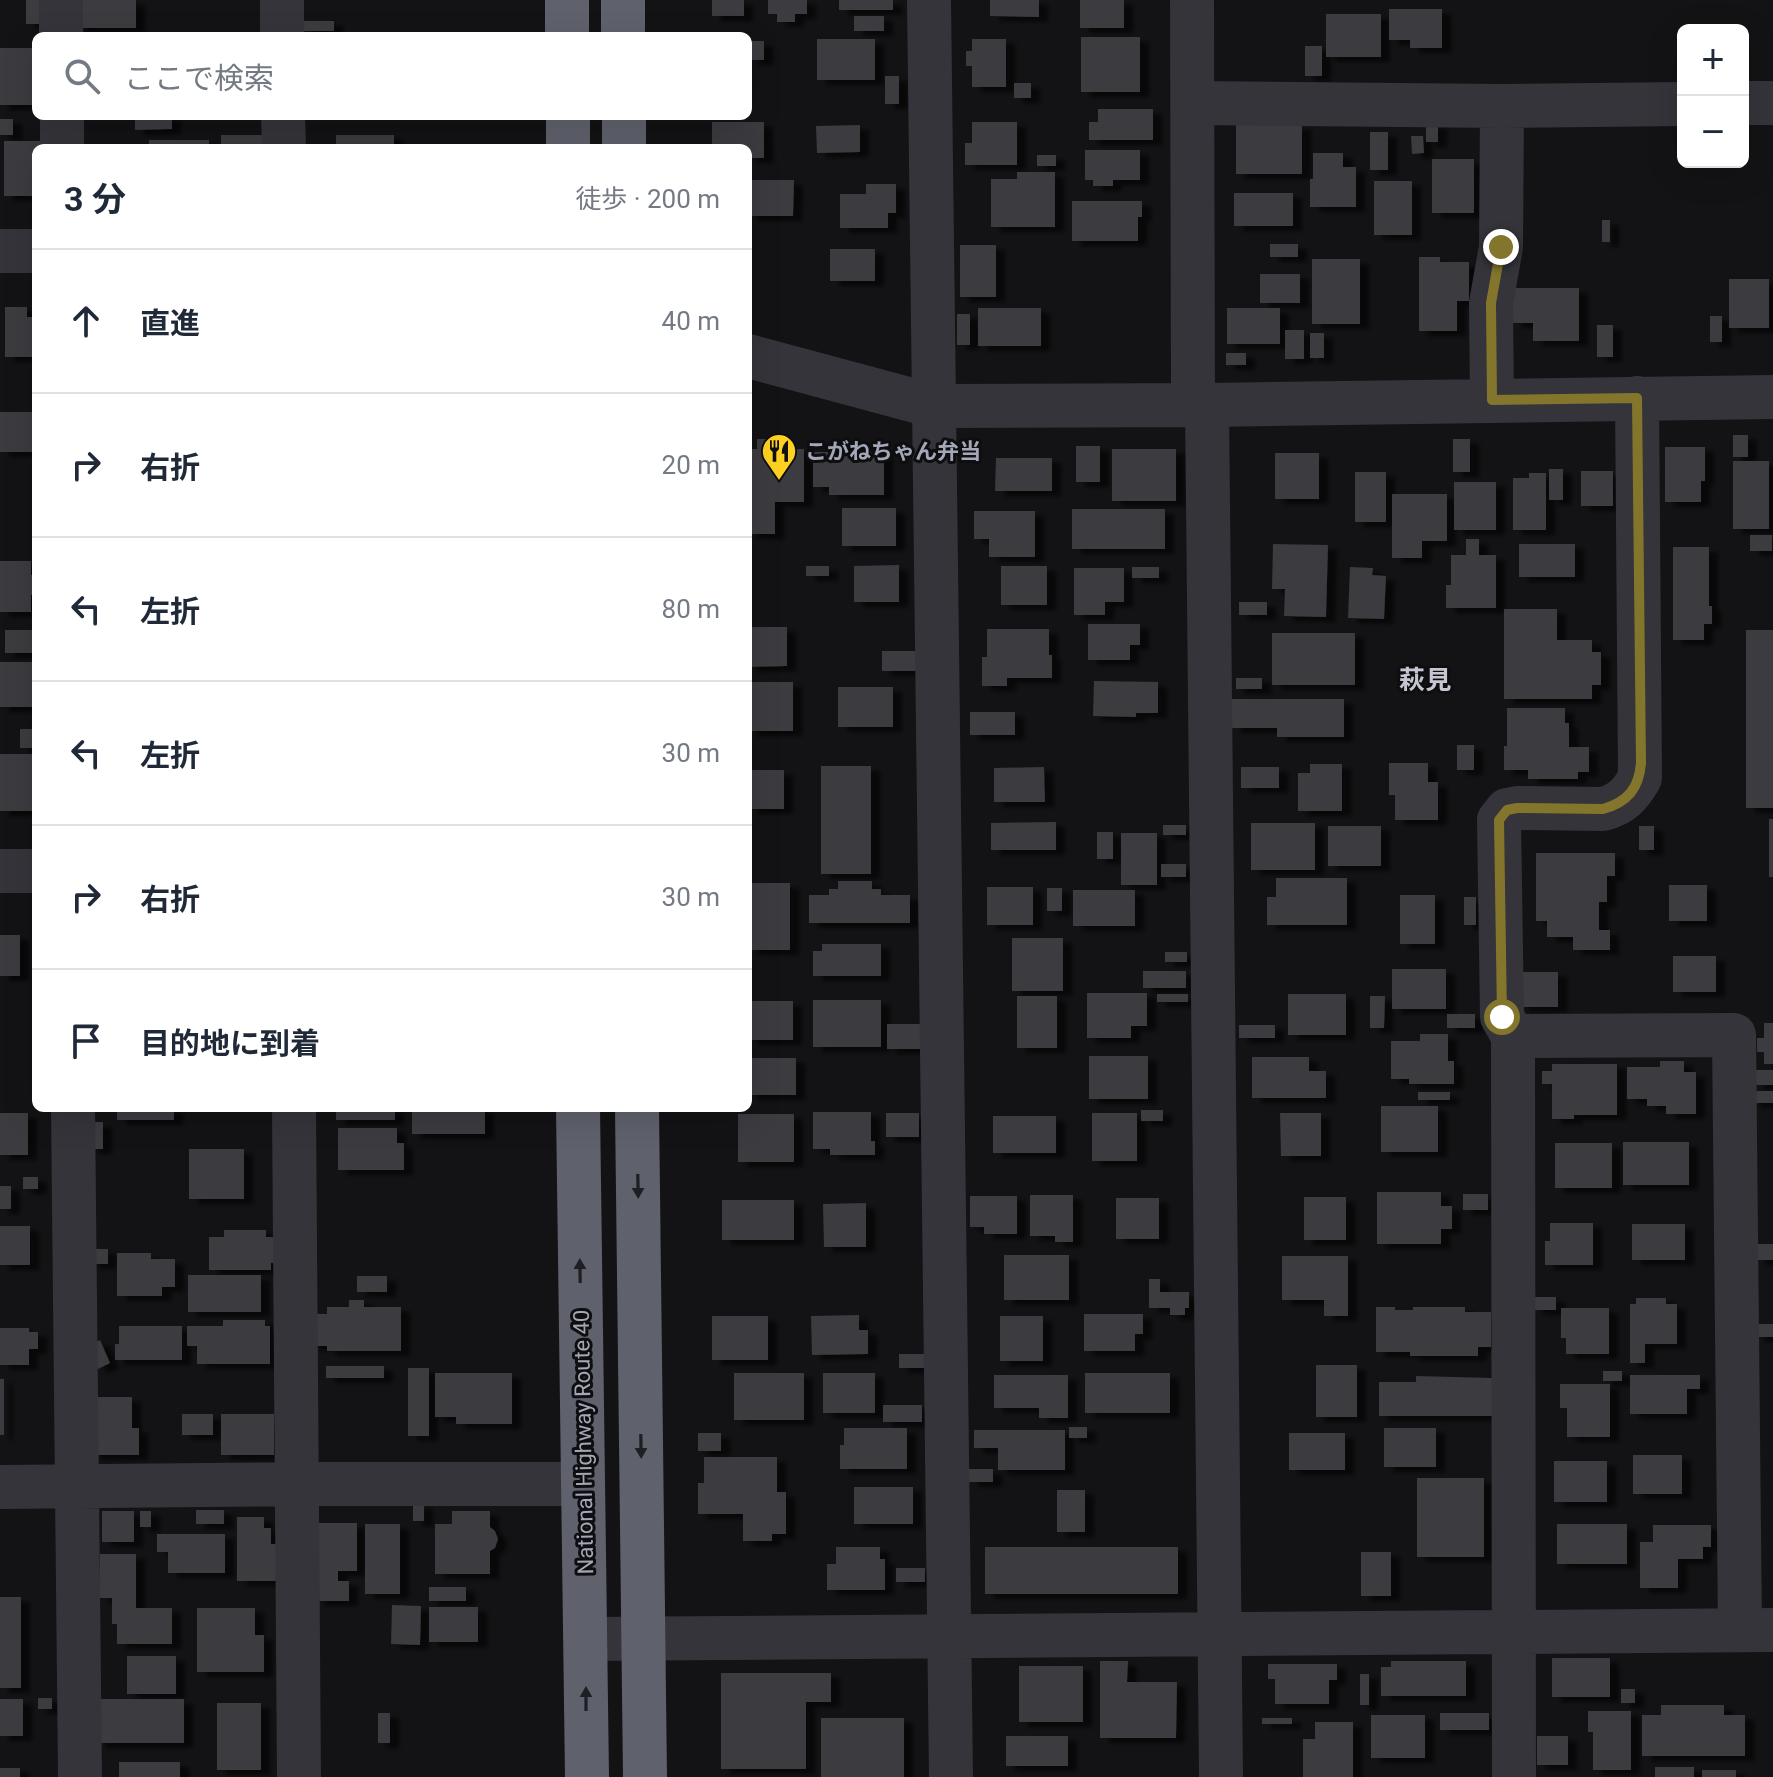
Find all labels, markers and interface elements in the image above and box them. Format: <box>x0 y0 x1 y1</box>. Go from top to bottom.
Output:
map controls <box>1677 24 1749 168</box>
button: + <box>1677 24 1749 96</box>
search box <box>32 32 752 120</box>
icon: search <box>60 54 104 98</box>
text: ここで検索 <box>124 61 274 96</box>
button: − <box>1677 96 1749 168</box>
text: 3 分 <box>64 179 126 219</box>
text: 徒歩 · 200 m <box>575 184 720 214</box>
route end <box>1483 229 1519 265</box>
icon: ahead <box>64 299 108 343</box>
text: 直進 <box>140 306 200 341</box>
text: 40 m <box>662 306 720 336</box>
restaurant icon: こがねちゃん弁当 <box>760 432 798 482</box>
place label: こがねちゃん弁当 <box>805 439 981 464</box>
icon: right <box>64 443 108 487</box>
text: 右折 <box>140 450 200 485</box>
text: 20 m <box>662 450 720 480</box>
icon: left <box>64 587 108 631</box>
text: 左折 <box>140 594 200 629</box>
text: 80 m <box>662 594 720 624</box>
district label: 萩見 <box>1399 665 1451 695</box>
icon: left <box>64 731 108 775</box>
text: 左折 <box>140 738 200 773</box>
text: 30 m <box>662 738 720 768</box>
icon: right <box>64 875 108 919</box>
text: 右折 <box>140 882 200 917</box>
text: 30 m <box>662 882 720 912</box>
route start <box>1484 999 1520 1035</box>
icon: arrive <box>64 1019 108 1063</box>
text: 目的地に到着 <box>140 1026 320 1061</box>
one-way arrow <box>632 1174 644 1199</box>
one-way arrow <box>574 1258 586 1283</box>
street label: National Highway Route 40 <box>569 1309 598 1575</box>
one-way arrow <box>635 1434 647 1459</box>
one-way arrow <box>580 1686 592 1711</box>

